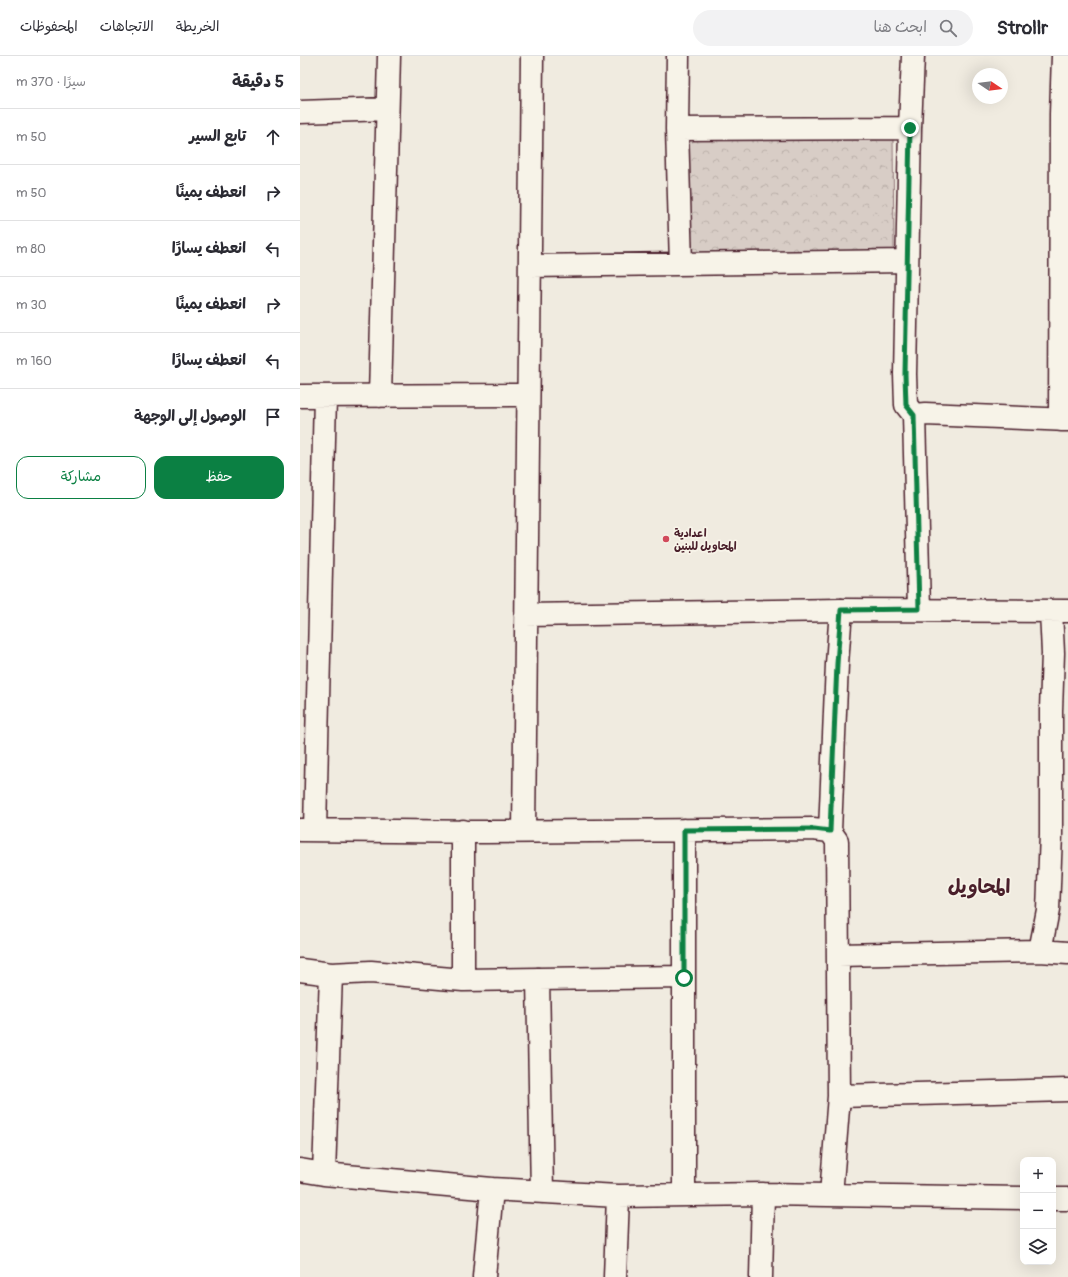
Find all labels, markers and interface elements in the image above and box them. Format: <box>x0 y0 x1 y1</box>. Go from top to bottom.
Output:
search box <box>693 10 973 46</box>
text: Strollr <box>997 16 1048 40</box>
icon: search <box>937 17 959 39</box>
text: المحفوظات <box>20 18 78 35</box>
text: الاتجاهات <box>100 18 154 35</box>
text: الخريطة <box>176 18 219 35</box>
text: ابحث هنا <box>873 18 927 37</box>
north arrow <box>972 68 1008 104</box>
text: 5 دقيقة <box>232 71 284 92</box>
text: سيرًا · 370 m <box>16 74 86 90</box>
route end <box>901 119 919 137</box>
icon: ahead <box>262 126 284 148</box>
text: تابع السير <box>189 127 246 146</box>
text: 50 m <box>16 129 46 145</box>
icon: right <box>262 182 284 204</box>
text: انعطف يمينًا <box>176 183 246 202</box>
text: 50 m <box>16 185 46 201</box>
icon: left <box>262 238 284 260</box>
text: انعطف يسارًا <box>172 239 246 258</box>
text: 80 m <box>16 241 46 257</box>
icon: right <box>262 294 284 316</box>
text: انعطف يمينًا <box>176 295 246 314</box>
text: 30 m <box>16 297 47 313</box>
icon: left <box>262 350 284 372</box>
text: انعطف يسارًا <box>172 351 246 370</box>
text: 160 m <box>16 353 52 369</box>
icon: arrive <box>262 406 284 428</box>
text: الوصول إلى الوجهة <box>134 407 246 426</box>
button: مشاركة <box>16 456 146 499</box>
button: حفظ <box>154 456 284 499</box>
place label: اعدادية المحاويل للبنين <box>674 527 737 553</box>
marker: اعدادية المحاويل للبنين <box>661 534 671 544</box>
district label: المحاويل <box>948 875 1010 899</box>
route start <box>675 969 693 987</box>
map controls <box>1020 1157 1056 1265</box>
button: + <box>1020 1157 1056 1193</box>
button: − <box>1020 1193 1056 1229</box>
button: layers <box>1020 1229 1056 1265</box>

